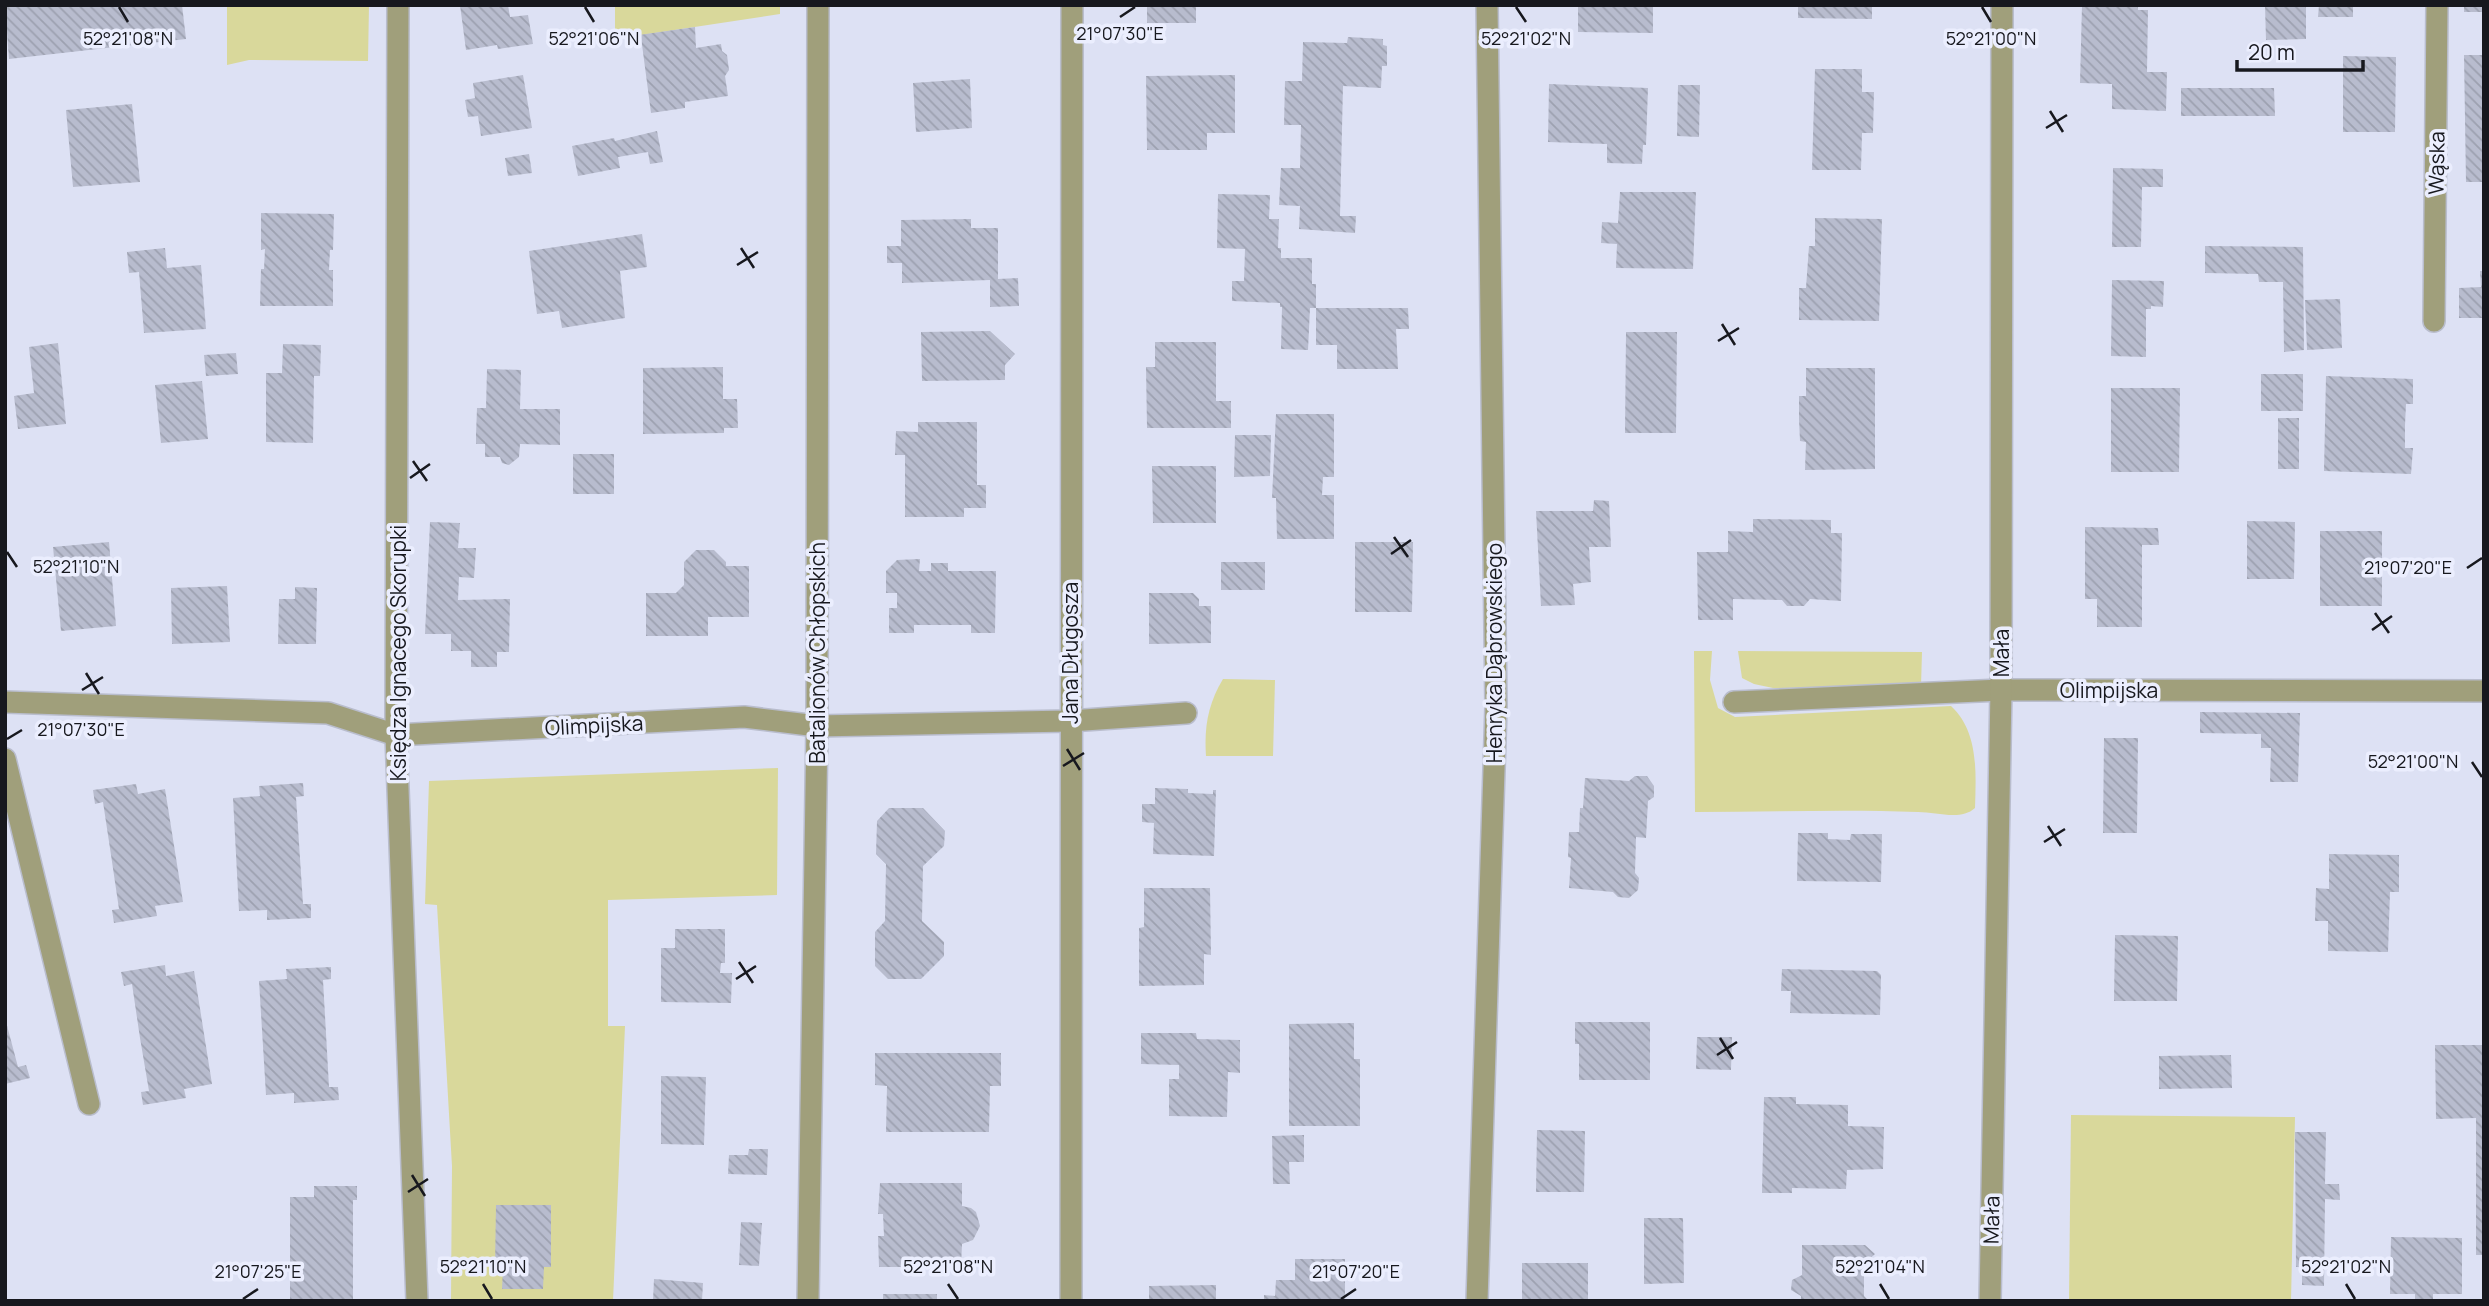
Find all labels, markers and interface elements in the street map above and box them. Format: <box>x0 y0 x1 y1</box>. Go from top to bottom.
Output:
text: 21°07'30"E <box>1076 21 1164 45</box>
text: 52°21'08"N <box>83 26 173 50</box>
text: 52°21'06"N <box>549 26 639 50</box>
text: 52°21'02"N <box>1481 26 1571 50</box>
text: 52°21'00"N <box>1946 26 2036 50</box>
scale bar <box>2237 28 2363 72</box>
text: 20 m <box>2248 38 2295 66</box>
street label: Wąska <box>2421 131 2451 195</box>
street label: Księdza Ignacego Skorupki <box>384 525 412 781</box>
street label: Batalionów Chłopskich <box>803 542 831 764</box>
street label: Henryka Dąbrowskiego <box>1480 543 1508 763</box>
text: 52°21'10"N <box>33 554 119 578</box>
text: 21°07'20"E <box>2364 555 2452 579</box>
street label: Jana Długosza <box>1056 582 1084 724</box>
street label: Mała <box>1987 629 2015 677</box>
street label: Olimpijska <box>2060 676 2158 704</box>
street label: Olimpijska <box>544 708 644 742</box>
text: 21°07'30"E <box>37 717 125 741</box>
text: 52°21'00"N <box>2368 749 2458 773</box>
street label: Mała <box>1977 1196 2005 1244</box>
text: 52°21'10"N <box>440 1254 526 1278</box>
text: 52°21'08"N <box>903 1254 993 1278</box>
text: 52°21'04"N <box>1835 1254 1925 1278</box>
text: 52°21'02"N <box>2301 1254 2391 1278</box>
text: 21°07'25"E <box>214 1259 302 1283</box>
text: 21°07'20"E <box>1312 1259 1400 1283</box>

